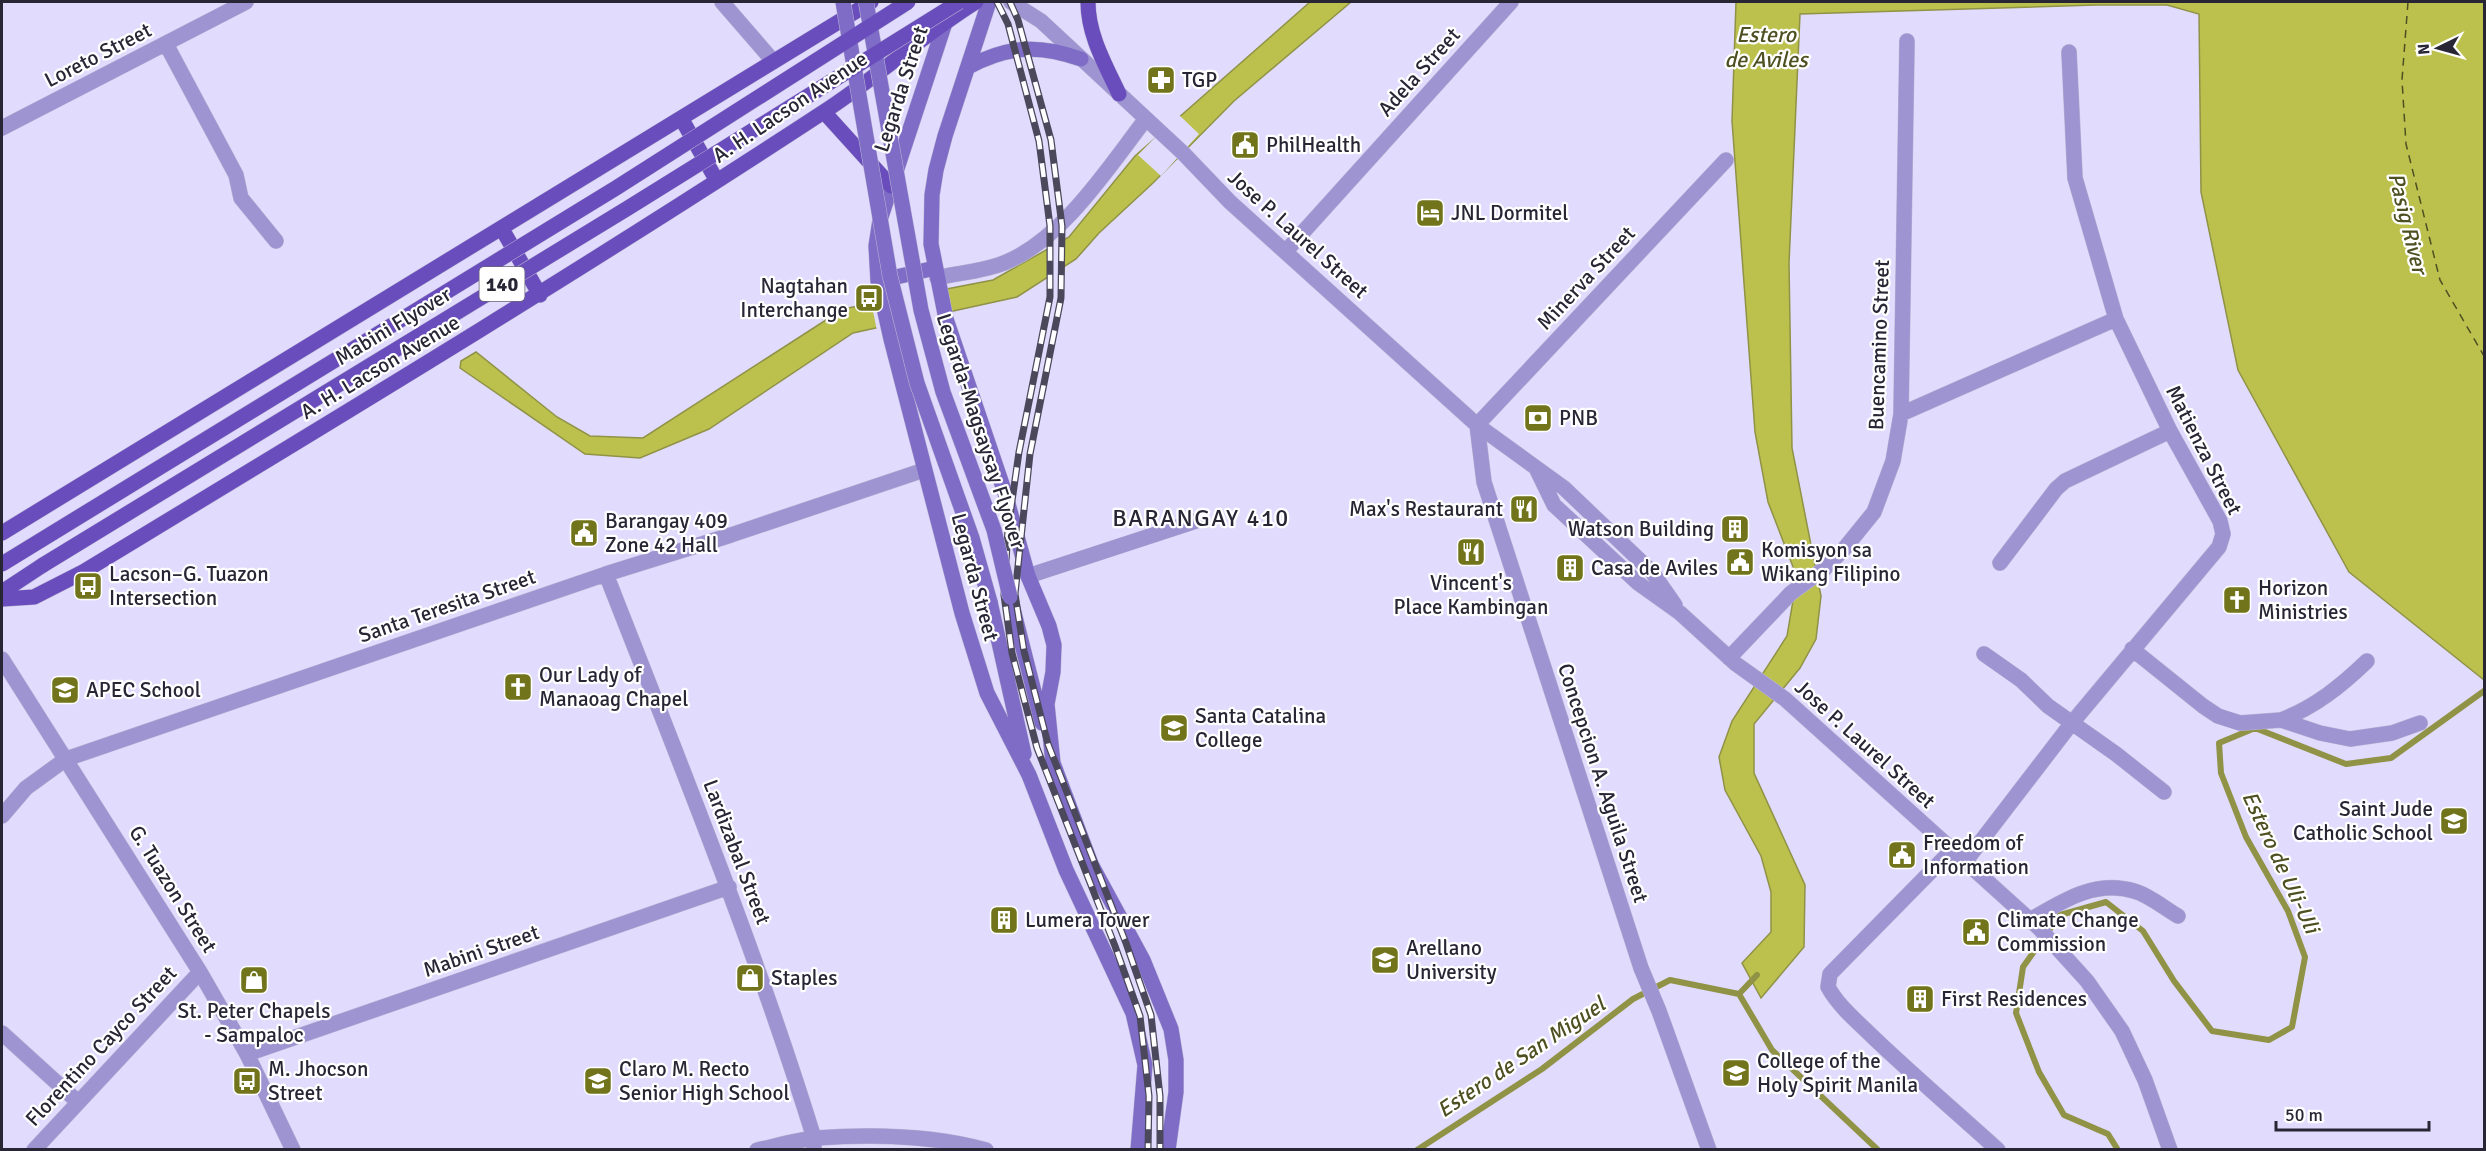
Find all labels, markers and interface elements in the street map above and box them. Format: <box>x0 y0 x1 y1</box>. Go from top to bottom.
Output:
street label: Loreto Street <box>40 17 156 93</box>
north arrow <box>2408 18 2468 78</box>
water label: Estero de Aviles <box>1724 21 1810 73</box>
street label: Adela Street <box>1372 22 1466 122</box>
street label: Legarda Street <box>868 23 934 155</box>
text: N <box>2414 43 2435 56</box>
street label: A. H. Lacson Avenue <box>708 46 872 168</box>
pharmacy icon: TGP <box>1145 64 1177 96</box>
place label: TGP <box>1182 67 1217 93</box>
public building icon: PhilHealth <box>1229 129 1261 161</box>
place label: PhilHealth <box>1266 132 1361 158</box>
street label: Jose P. Laurel Street <box>1222 164 1374 304</box>
water label: Pasig River <box>2382 170 2434 279</box>
hotel icon: JNL Dormitel <box>1414 197 1446 229</box>
place label: JNL Dormitel <box>1451 200 1568 226</box>
street label: Minerva Street <box>1531 221 1641 335</box>
street label: Buencamino Street <box>1863 259 1895 431</box>
road number: 140 <box>480 267 524 301</box>
place label: Nagtahan Interchange <box>740 273 848 323</box>
street label: Mabini Flyover <box>330 281 456 371</box>
bus stop icon: Nagtahan Interchange <box>853 282 885 314</box>
street label: A. H. Lacson Avenue <box>296 309 464 425</box>
street label: Legarda-Magsaysay Flyover <box>931 310 1031 552</box>
street label: Matienza Street <box>2160 381 2248 519</box>
bank icon: PNB <box>1522 402 1554 434</box>
place label: PNB <box>1559 405 1598 431</box>
restaurant icon: Max's Restaurant <box>1508 493 1540 525</box>
place label: Max's Restaurant <box>1349 496 1503 522</box>
district label: BARANGAY 410 <box>1112 503 1290 533</box>
place label: Barangay 409 Zone 42 Hall <box>605 508 728 558</box>
street label: Legarda Street <box>945 510 1005 644</box>
building icon: Watson Building <box>1719 513 1751 545</box>
place label: Watson Building <box>1568 516 1714 542</box>
public building icon: Barangay 409 Zone 42 Hall <box>568 517 600 549</box>
restaurant icon: Vincent's Place Kambingan <box>1455 536 1487 568</box>
place label: Komisyon sa Wikang Filipino <box>1761 537 1900 587</box>
public building icon: Komisyon sa Wikang Filipino <box>1724 546 1756 578</box>
building icon: Casa de Aviles <box>1554 552 1586 584</box>
place label: Casa de Aviles <box>1591 555 1718 581</box>
place label: Lacson–G. Tuazon Intersection <box>109 561 269 611</box>
street label: Santa Teresita Street <box>355 564 539 648</box>
bus stop icon: Lacson–G. Tuazon Intersection <box>72 570 104 602</box>
place label: Vincent's Place Kambingan <box>1394 570 1548 620</box>
place label: Horizon Ministries <box>2258 575 2348 625</box>
church icon: Horizon Ministries <box>2221 584 2253 616</box>
street label: Concepcion A. Aguila Street <box>1552 660 1654 906</box>
place label: Our Lady of Manaoag Chapel <box>539 662 688 712</box>
church icon: Our Lady of Manaoag Chapel <box>502 671 534 703</box>
school or university icon: APEC School <box>49 674 81 706</box>
street label: Jose P. Laurel Street <box>1789 674 1941 814</box>
place label: APEC School <box>86 677 201 703</box>
place label: Santa Catalina College <box>1195 703 1326 753</box>
school or university icon: Santa Catalina College <box>1158 712 1190 744</box>
street label: Lardizabal Street <box>697 776 777 928</box>
water label: Estero de Uli-Uli <box>2236 787 2327 939</box>
place label: Saint Jude Catholic School <box>2293 796 2433 846</box>
school or university icon: Saint Jude Catholic School <box>2438 805 2470 837</box>
street label: G. Tuazon Street <box>124 821 222 957</box>
place label: Freedom of Information <box>1923 830 2029 880</box>
public building icon: Freedom of Information <box>1886 839 1918 871</box>
building icon: Lumera Tower <box>988 904 1020 936</box>
place label: Lumera Tower <box>1025 907 1150 933</box>
place label: Climate Change Commission <box>1997 907 2139 957</box>
public building icon: Climate Change Commission <box>1960 916 1992 948</box>
street label: Mabini Street <box>420 919 542 983</box>
place label: Arellano University <box>1406 935 1497 985</box>
school or university icon: Arellano University <box>1369 944 1401 976</box>
street label: Florentino Cayco Street <box>20 960 182 1132</box>
shop icon: Staples <box>734 962 766 994</box>
shop icon: St. Peter Chapels - Sampaloc <box>238 964 270 996</box>
place label: Staples <box>771 965 837 991</box>
building icon: First Residences <box>1904 983 1936 1015</box>
place label: First Residences <box>1941 986 2087 1012</box>
water label: Estero de San Miguel <box>1432 990 1612 1123</box>
place label: St. Peter Chapels - Sampaloc <box>178 998 330 1048</box>
place label: College of the Holy Spirit Manila <box>1757 1048 1918 1098</box>
place label: M. Jhocson Street <box>268 1056 368 1106</box>
place label: Claro M. Recto Senior High School <box>619 1056 790 1106</box>
school or university icon: College of the Holy Spirit Manila <box>1720 1057 1752 1089</box>
bus stop icon: M. Jhocson Street <box>231 1065 263 1097</box>
school or university icon: Claro M. Recto Senior High School <box>582 1065 614 1097</box>
scale bar <box>2276 1094 2429 1132</box>
text: 50 m <box>2285 1104 2323 1126</box>

